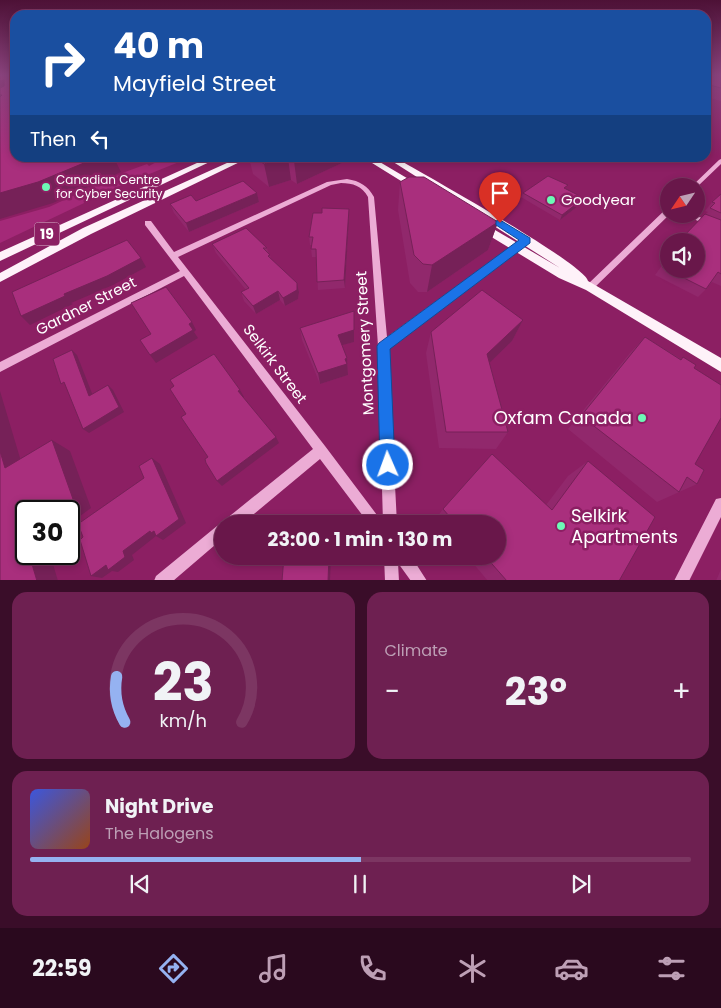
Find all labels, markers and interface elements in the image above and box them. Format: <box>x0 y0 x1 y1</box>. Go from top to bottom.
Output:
text: 40 m <box>113 21 204 70</box>
icon: right <box>30 30 95 95</box>
text: Mayfield Street <box>113 68 276 99</box>
icon: left <box>86 125 114 153</box>
text: Then <box>30 126 76 153</box>
place label: Canadian Centre for Cyber Security <box>56 171 163 202</box>
pin <box>479 172 521 223</box>
north arrow <box>660 178 705 222</box>
map controls <box>660 178 705 278</box>
icon: arrive <box>486 179 514 207</box>
marker: Canadian Centre for Cyber Security <box>40 181 52 193</box>
place label: Goodyear <box>561 189 636 210</box>
marker: Goodyear <box>545 194 557 206</box>
road number: 19 <box>34 222 60 245</box>
button: sound <box>660 233 705 278</box>
street label: Gardner Street <box>32 271 140 340</box>
street label: Montgomery Street <box>350 271 379 415</box>
street label: Selkirk Street <box>239 320 312 408</box>
place label: Oxfam Canada <box>494 405 632 430</box>
marker: Oxfam Canada <box>636 412 648 424</box>
position arrow <box>361 438 413 490</box>
speed limit sign: 30 <box>15 500 80 565</box>
place label: Selkirk Apartments <box>571 503 678 549</box>
marker: Selkirk Apartments <box>555 520 567 532</box>
text: 23:00 · 1 min · 130 m <box>268 526 452 553</box>
text: Climate <box>385 639 448 662</box>
text: 23 <box>153 646 214 719</box>
text: 23° <box>505 665 567 718</box>
text: − <box>385 672 400 711</box>
text: + <box>672 672 691 711</box>
text: km/h <box>159 708 207 733</box>
text: Night Drive <box>105 793 214 820</box>
text: The Halogens <box>105 822 213 845</box>
icon: previous <box>126 870 154 898</box>
icon: pause <box>346 870 374 898</box>
icon: next <box>567 870 595 898</box>
icon: directions <box>156 951 191 986</box>
icon: music <box>256 951 291 986</box>
icon: phone <box>355 951 390 986</box>
icon: climate <box>455 951 490 986</box>
icon: car <box>554 951 589 986</box>
icon: filters <box>654 951 689 986</box>
text: 22:59 <box>32 953 91 984</box>

